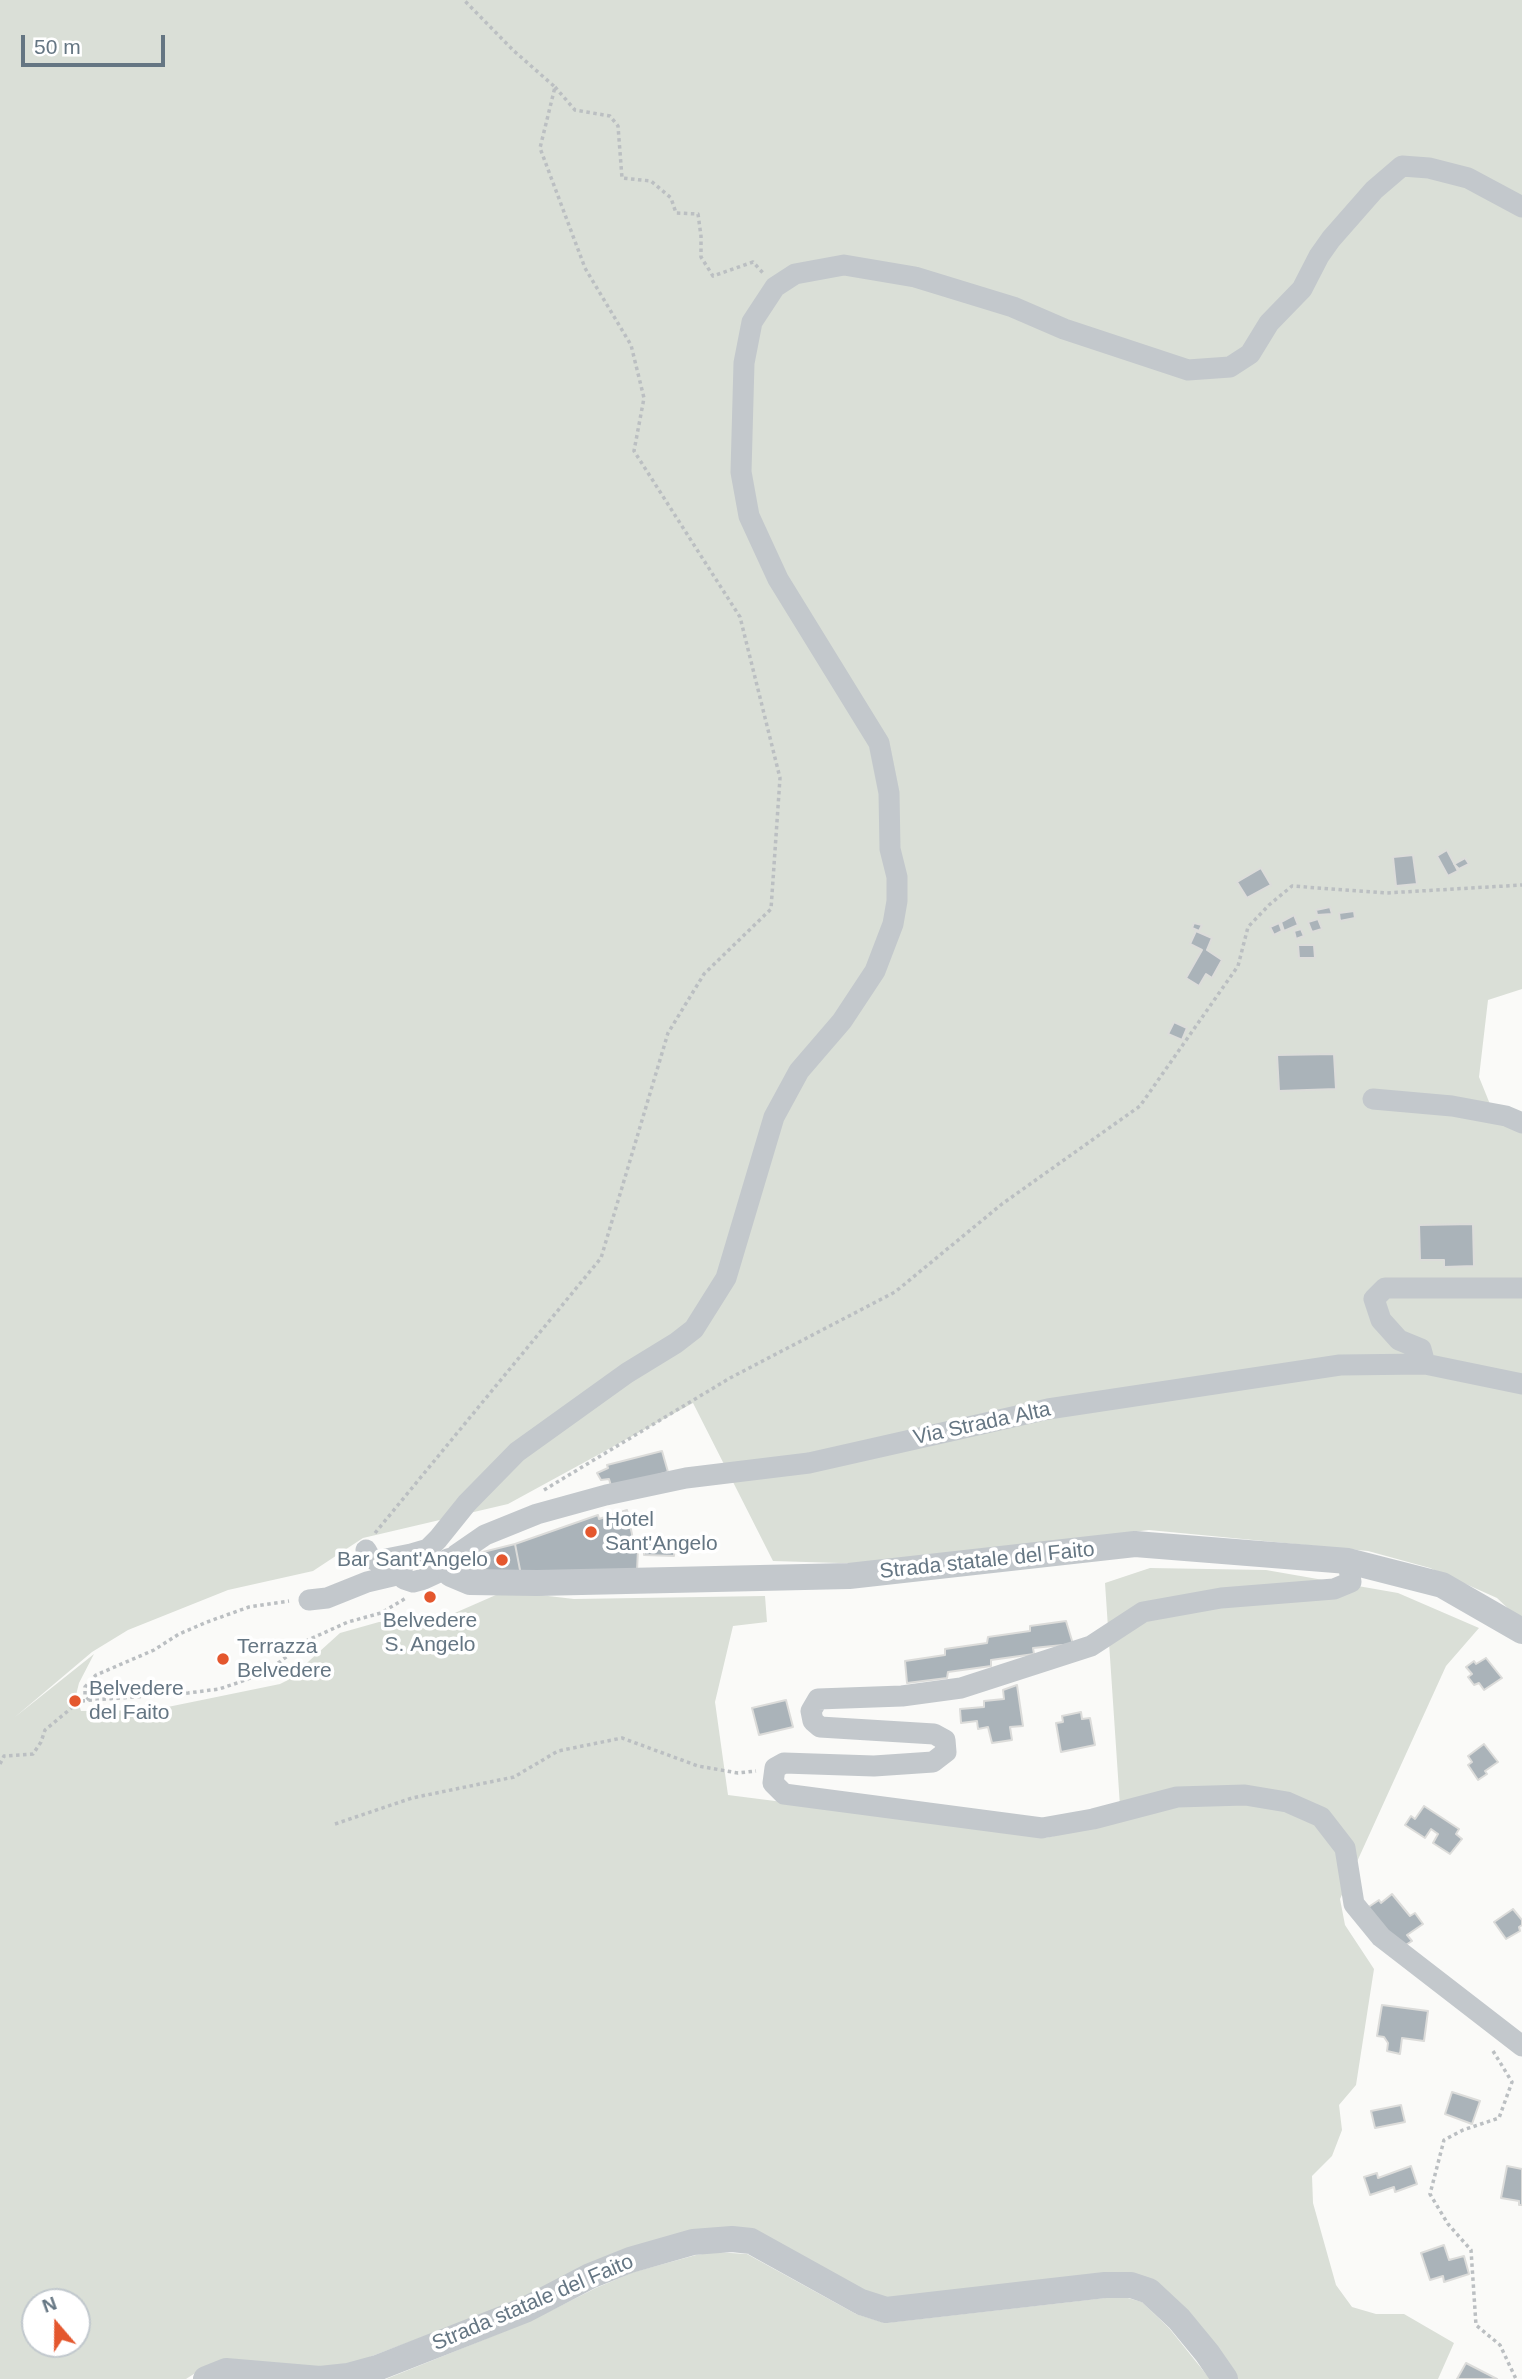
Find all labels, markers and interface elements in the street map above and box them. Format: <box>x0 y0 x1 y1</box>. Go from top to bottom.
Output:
scale bar <box>24 21 168 65</box>
text: 50 m <box>34 35 81 58</box>
street label: Via Strada Alta <box>911 1397 1053 1451</box>
place label: Hotel Sant'Angelo <box>605 1507 718 1557</box>
marker: Hotel Sant'Angelo <box>583 1524 599 1540</box>
street label: Strada statale del Faito <box>878 1537 1096 1585</box>
place label: Bar Sant'Angelo <box>337 1547 488 1573</box>
marker: Bar Sant'Angelo <box>494 1552 510 1568</box>
marker: Belvedere S. Angelo <box>422 1589 438 1605</box>
place label: Belvedere S. Angelo <box>383 1608 477 1658</box>
place label: Terrazza Belvedere <box>237 1634 332 1684</box>
marker: Terrazza Belvedere <box>215 1651 231 1667</box>
place label: Belvedere del Faito <box>89 1676 184 1726</box>
marker: Belvedere del Faito <box>67 1693 83 1709</box>
street label: Strada statale del Faito <box>429 2249 637 2357</box>
north arrow <box>21 2288 91 2358</box>
text: N <box>39 2292 59 2317</box>

